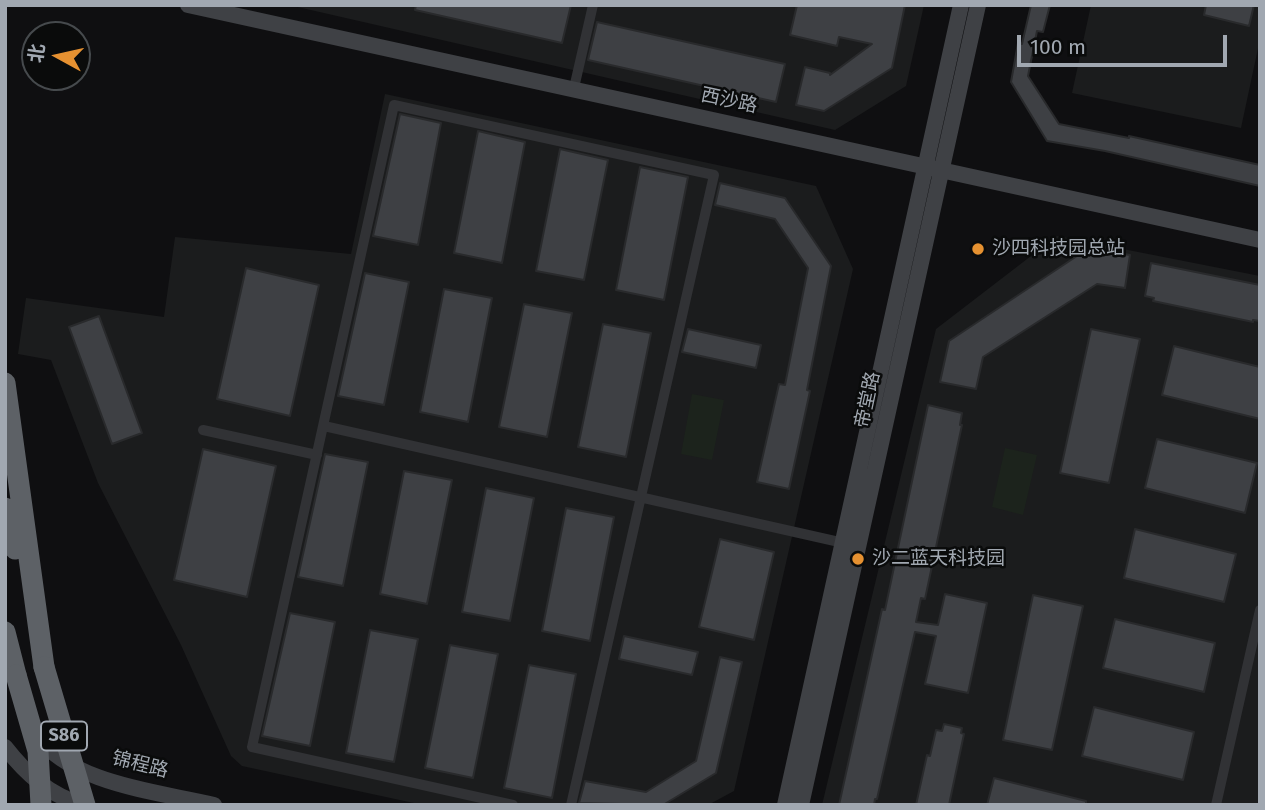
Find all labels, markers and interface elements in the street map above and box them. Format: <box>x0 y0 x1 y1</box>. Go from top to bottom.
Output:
north arrow <box>21 21 91 91</box>
scale bar <box>1020 21 1230 65</box>
text: 100 m <box>1030 34 1086 60</box>
text: 北 <box>24 42 49 64</box>
street label: 西沙路 <box>699 84 759 118</box>
place label: 沙四科技园总站 <box>992 238 1125 260</box>
marker: 沙四科技园总站 <box>970 241 986 257</box>
street label: 帝堂路 <box>851 370 885 430</box>
place label: 沙二蓝天科技园 <box>872 548 1005 570</box>
marker: 沙二蓝天科技园 <box>850 551 866 567</box>
road number: S86 <box>41 722 87 750</box>
street label: 锦程路 <box>110 747 170 783</box>

